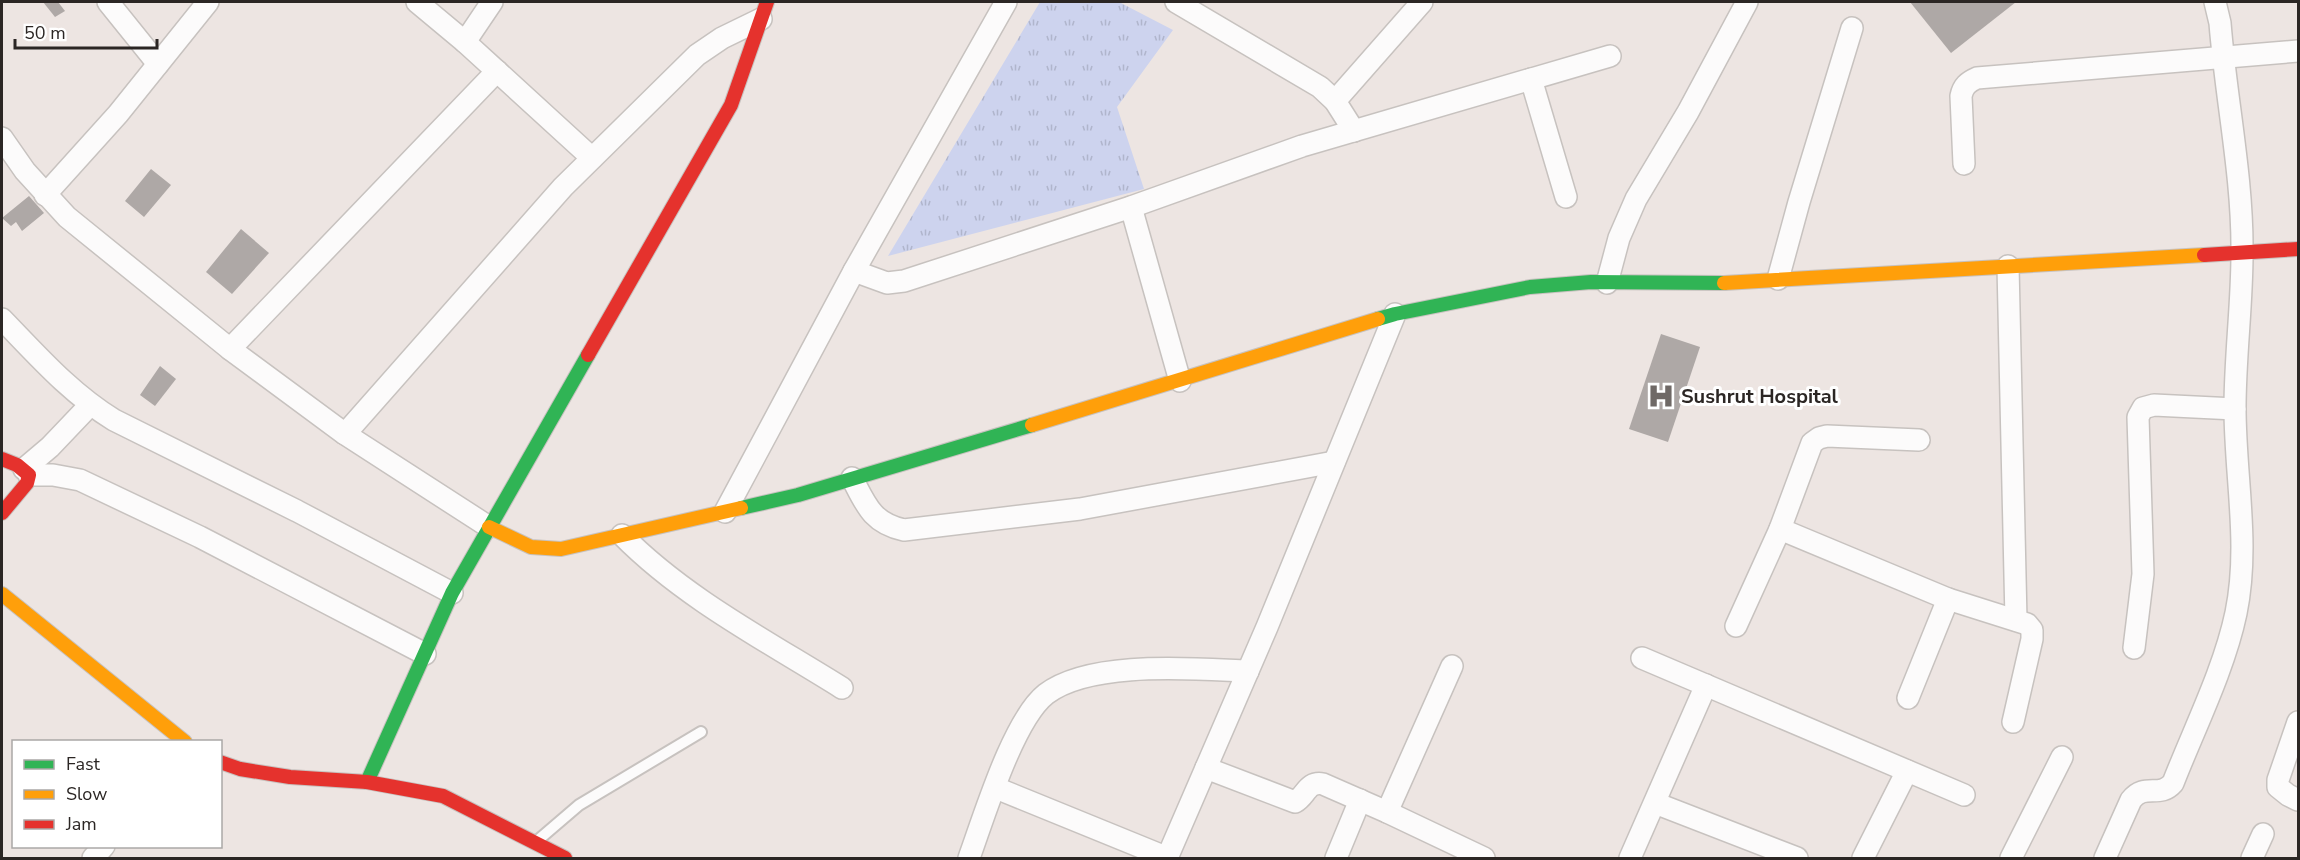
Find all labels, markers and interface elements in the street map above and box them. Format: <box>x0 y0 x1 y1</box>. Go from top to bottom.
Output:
scale bar <box>15 12 158 50</box>
text: 50 m <box>24 21 66 45</box>
hospital icon: Sushrut Hospital <box>1646 381 1676 411</box>
place label: Sushrut Hospital <box>1681 383 1839 410</box>
legend <box>12 740 222 848</box>
text: Fast <box>66 752 101 776</box>
text: Slow <box>66 782 107 806</box>
text: Jam <box>65 812 97 836</box>

